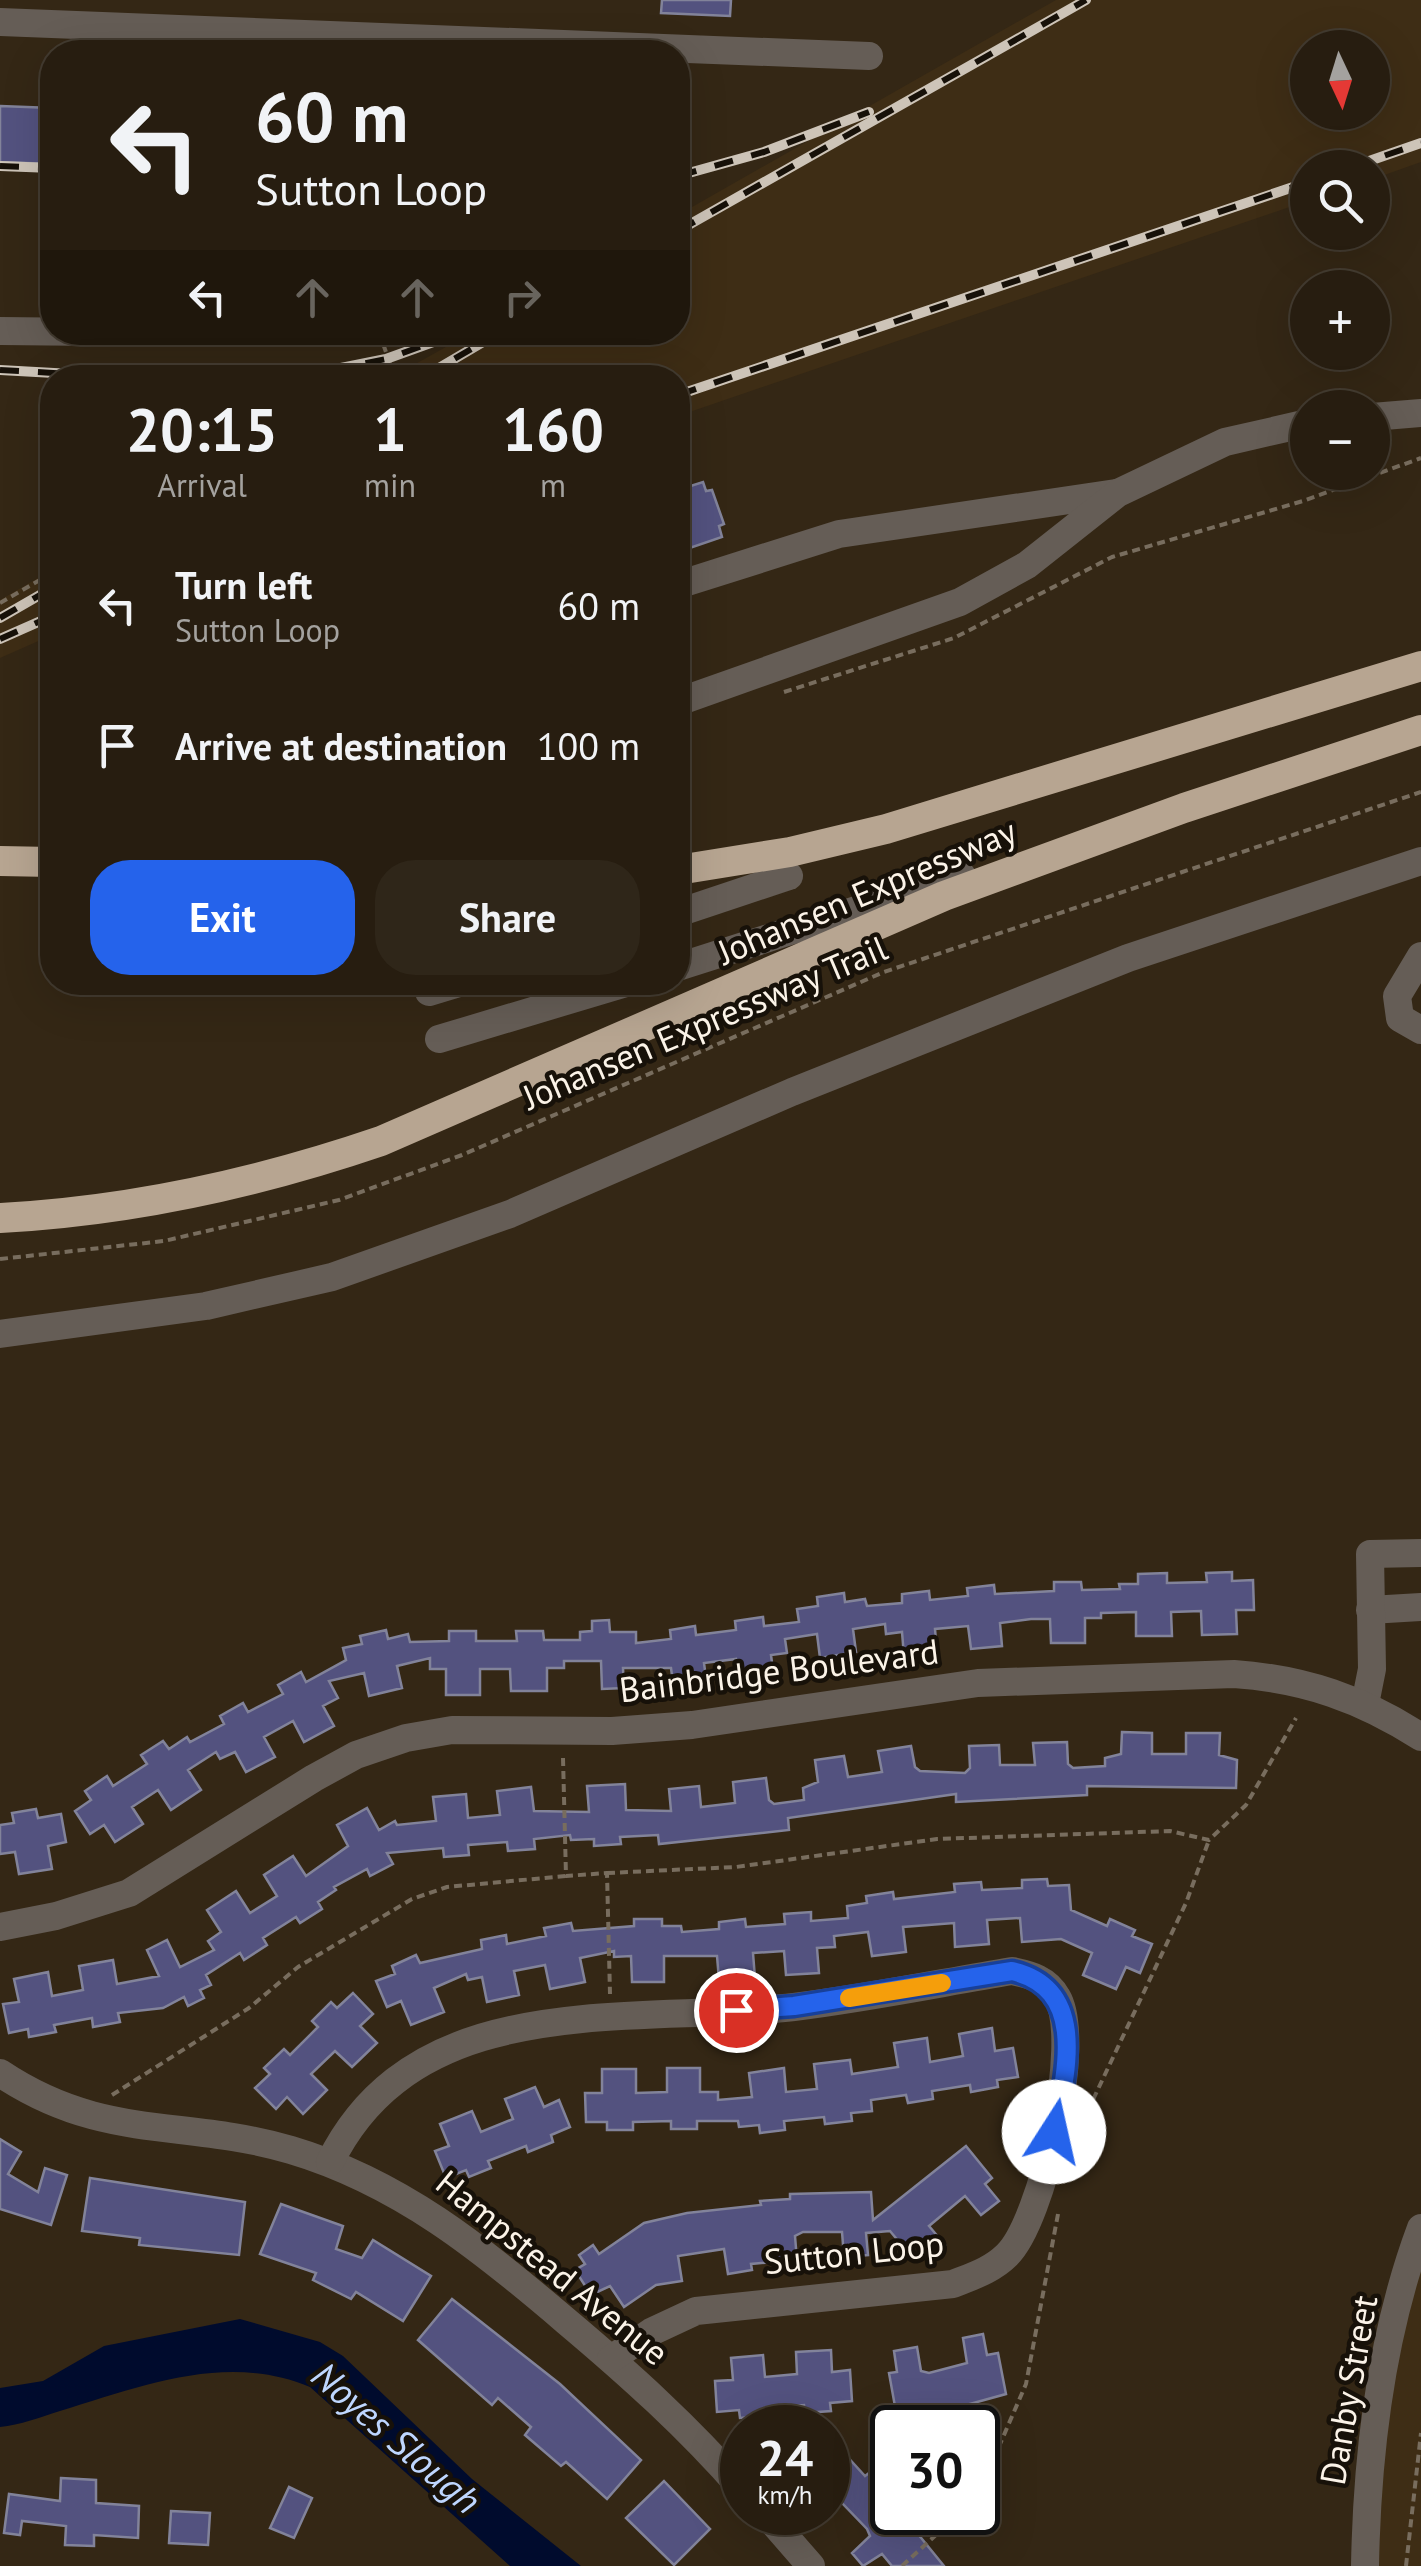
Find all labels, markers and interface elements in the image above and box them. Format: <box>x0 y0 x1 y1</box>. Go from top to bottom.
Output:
north arrow <box>1290 30 1390 130</box>
map controls <box>1290 30 1390 490</box>
text: 60 m <box>255 71 408 161</box>
icon: left <box>90 80 220 210</box>
button: search <box>1290 150 1390 250</box>
text: Sutton Loop <box>255 159 487 217</box>
icon: left <box>180 270 235 325</box>
icon: ahead <box>285 270 340 325</box>
icon: ahead <box>390 270 445 325</box>
icon: right <box>495 270 550 325</box>
button: + <box>1290 270 1390 370</box>
text: 20:15 <box>126 390 278 468</box>
text: 1 <box>373 390 407 468</box>
text: 160 <box>502 390 604 468</box>
button: − <box>1290 390 1390 490</box>
text: Arrival <box>157 464 247 506</box>
text: min <box>364 464 416 506</box>
text: m <box>540 464 566 506</box>
text: Turn left <box>175 560 312 609</box>
icon: left <box>90 578 145 633</box>
text: 60 m <box>558 581 640 630</box>
text: Sutton Loop <box>175 609 340 651</box>
icon: arrive <box>90 718 145 773</box>
text: Arrive at destination <box>175 721 507 770</box>
text: 100 m <box>537 721 640 770</box>
street label: Johansen Expressway <box>709 807 1023 976</box>
button: Exit <box>90 860 355 975</box>
button: Share <box>375 860 640 975</box>
street label: Johansen Expressway Trail <box>514 924 894 1121</box>
street label: Bainbridge Boulevard <box>617 1628 941 1712</box>
pin <box>694 1968 779 2053</box>
icon: arrive <box>709 1983 764 2038</box>
position arrow <box>1002 2080 1106 2184</box>
street label: Hampstead Avenue <box>427 2159 678 2375</box>
street label: Sutton Loop <box>762 2220 946 2284</box>
street label: Danby Street <box>1309 2291 1387 2488</box>
water label: Noyes Slough <box>302 2350 492 2524</box>
speed limit sign: 30 <box>870 2405 1000 2535</box>
text: 24 <box>757 2425 813 2490</box>
text: km/h <box>758 2479 812 2511</box>

